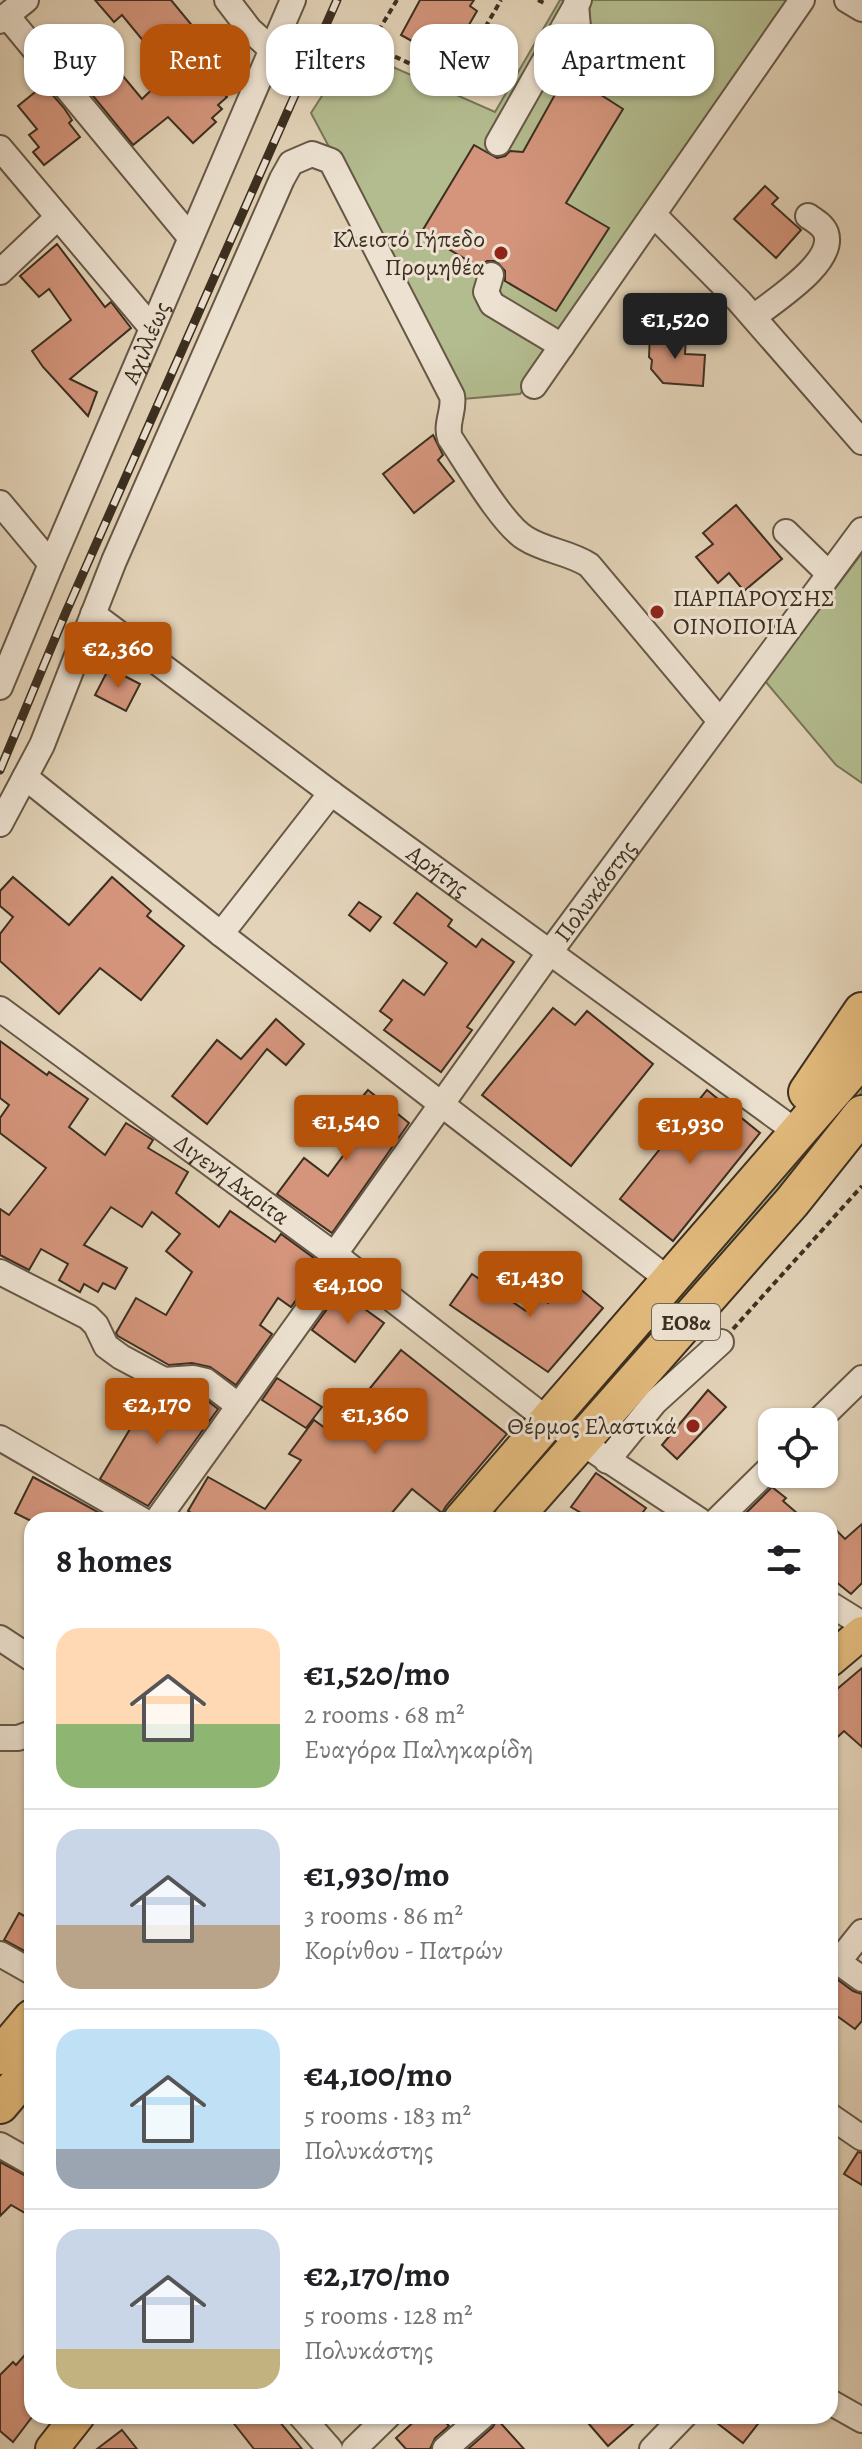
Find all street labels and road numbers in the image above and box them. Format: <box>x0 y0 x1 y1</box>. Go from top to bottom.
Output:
street label: Αχιλλέως <box>114 297 178 390</box>
street label: Πολυκάστης <box>547 833 644 949</box>
street label: Αρήτης <box>400 837 475 904</box>
street label: Διγενή Ακρίτα <box>168 1127 296 1232</box>
road number: ΕΟ8α <box>652 1304 720 1340</box>

